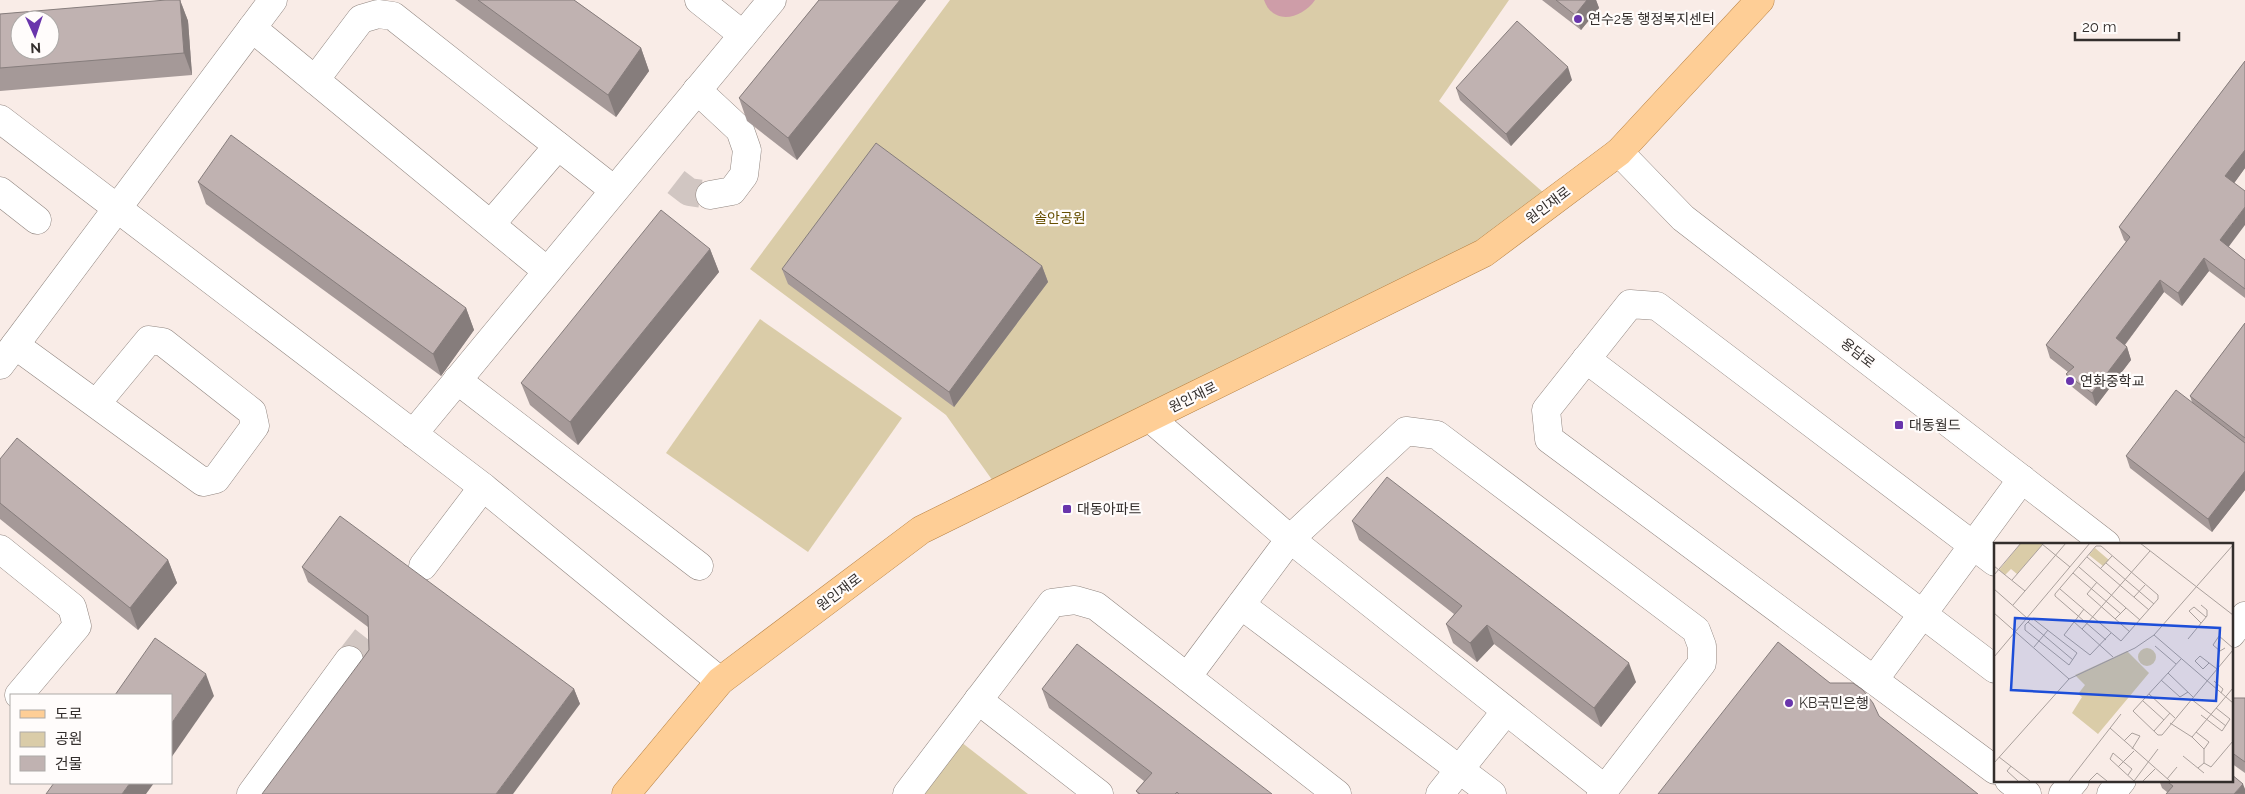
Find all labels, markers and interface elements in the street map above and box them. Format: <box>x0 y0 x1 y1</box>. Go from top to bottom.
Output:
north arrow <box>10 10 60 60</box>
scale bar <box>2075 10 2179 42</box>
place label: 연수2동 행정복지센터 <box>1588 11 1715 27</box>
marker: 연수2동 행정복지센터 <box>1572 13 1584 25</box>
text: 20 m <box>2082 18 2117 36</box>
text: N <box>30 40 41 56</box>
street label: 원인재로 <box>1523 183 1573 227</box>
park label: 솔안공원 <box>1034 210 1086 226</box>
street label: 용담로 <box>1838 335 1878 371</box>
place label: 연화중학교 <box>2080 373 2145 389</box>
marker: 연화중학교 <box>2064 375 2076 387</box>
street label: 원인재로 <box>1166 378 1220 415</box>
place label: 대동월드 <box>1909 417 1961 433</box>
marker: 대동월드 <box>1893 419 1905 431</box>
place label: 대동아파트 <box>1077 501 1142 517</box>
marker: 대동아파트 <box>1061 503 1073 515</box>
inset map <box>1994 543 2232 782</box>
street label: 원인재로 <box>814 570 864 614</box>
legend <box>10 694 172 784</box>
place label: KB국민은행 <box>1799 695 1869 711</box>
marker: KB국민은행 <box>1783 697 1795 709</box>
text: 도로 <box>55 705 83 723</box>
text: 공원 <box>55 730 83 748</box>
text: 건물 <box>55 755 83 773</box>

